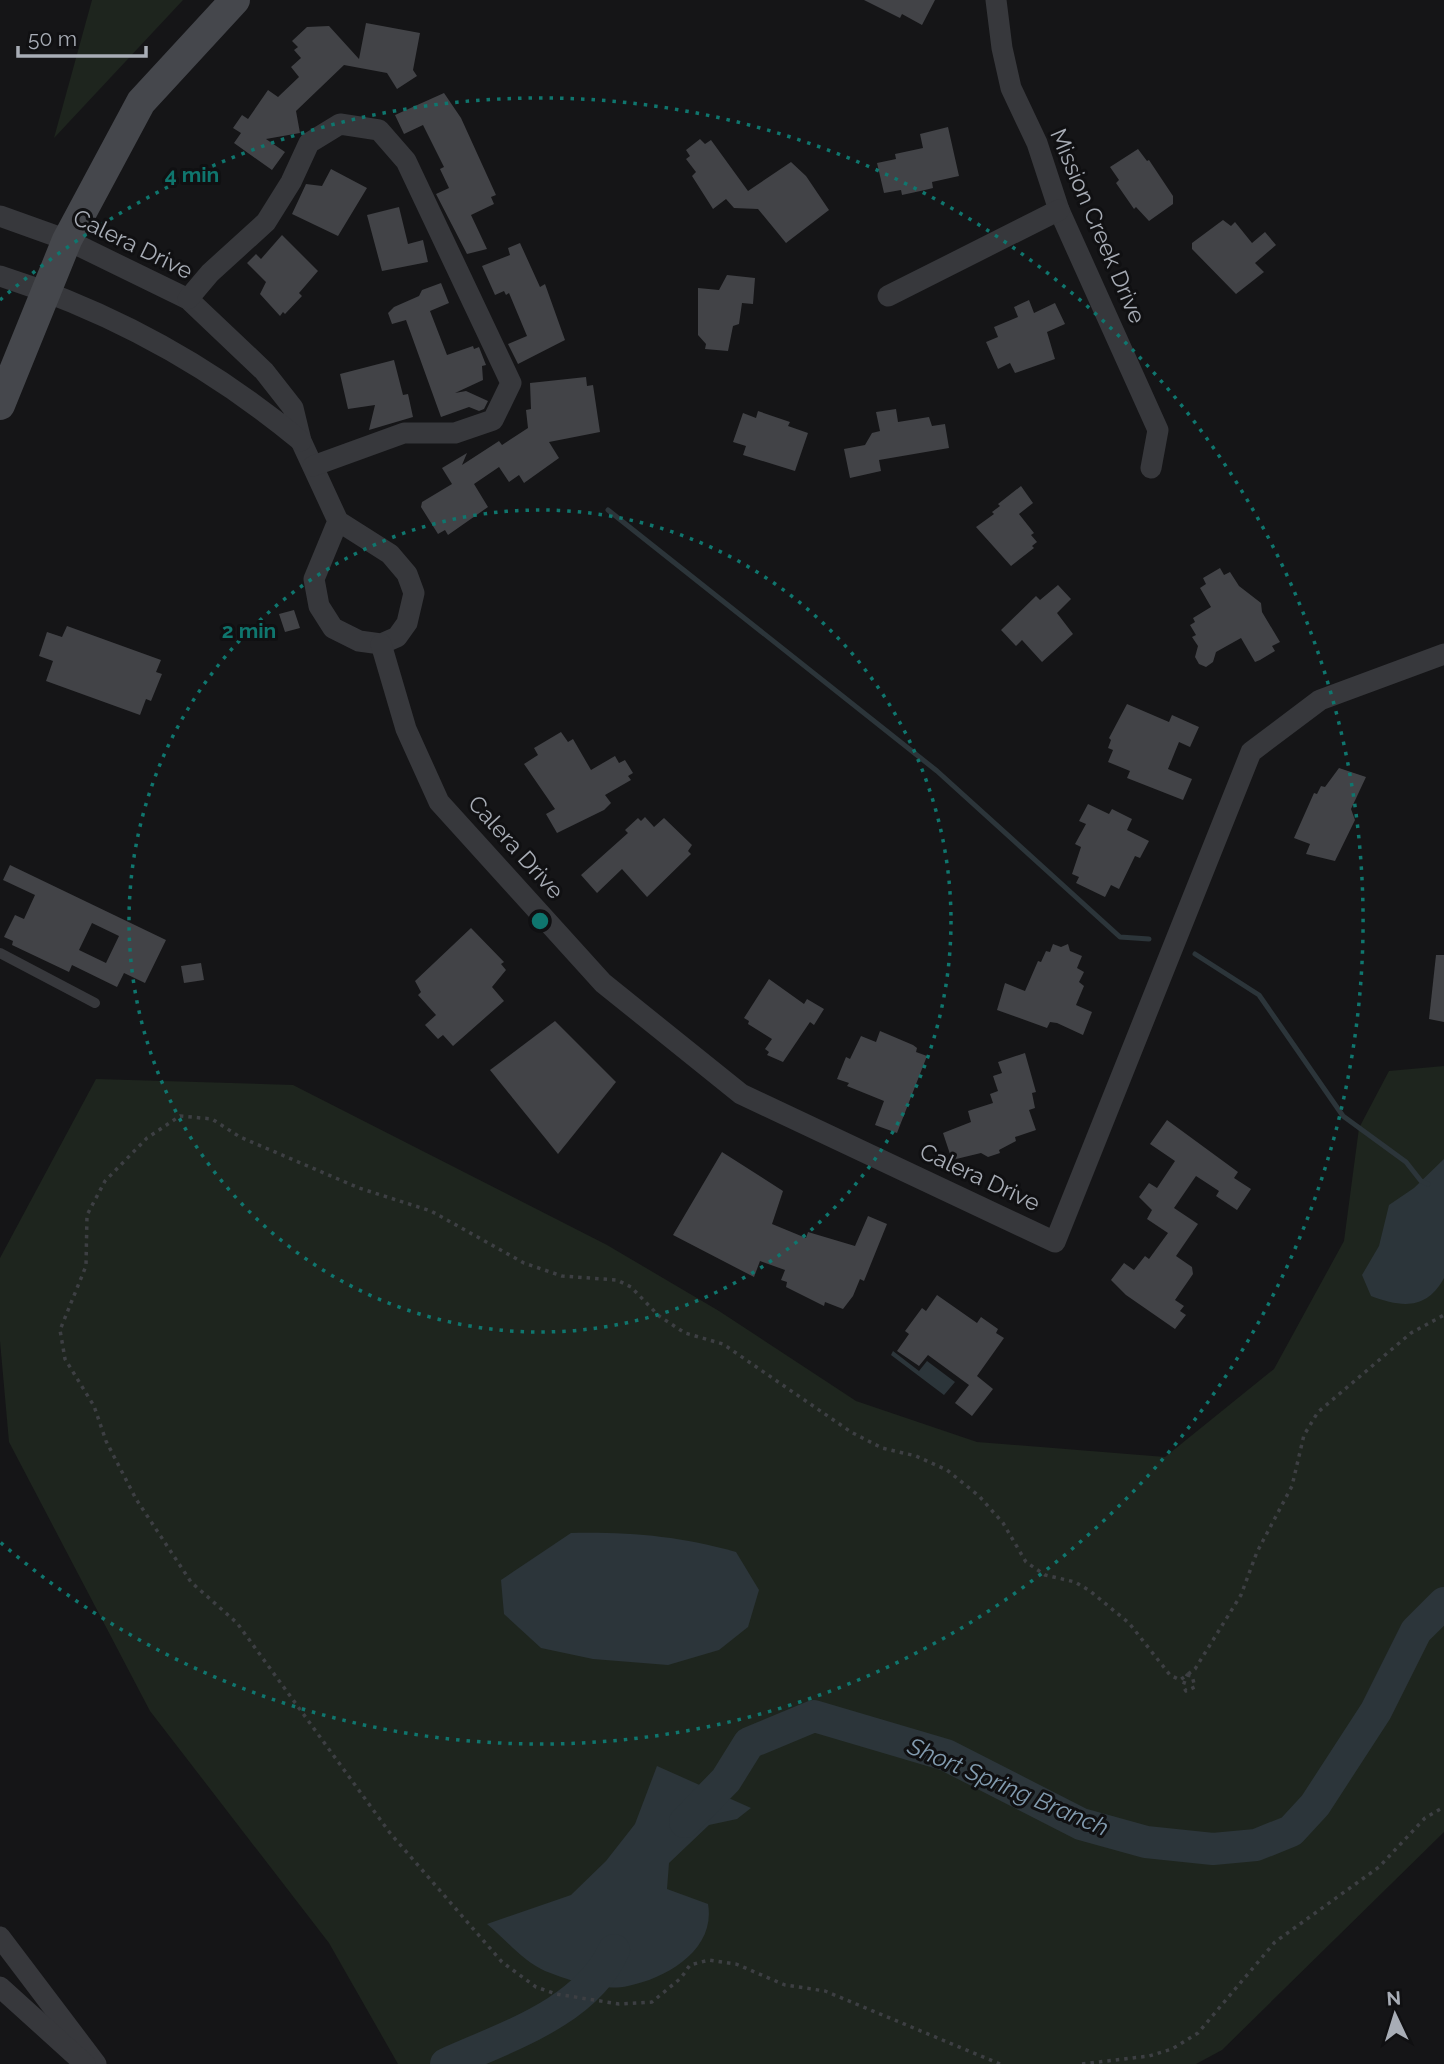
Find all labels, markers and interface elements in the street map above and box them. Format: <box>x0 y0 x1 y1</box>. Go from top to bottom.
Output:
scale bar <box>18 14 145 58</box>
text: 50 m <box>28 26 77 51</box>
street label: Mission Creek Drive <box>1045 124 1152 327</box>
text: 4 min <box>165 162 219 187</box>
street label: Calera Drive <box>69 203 197 284</box>
text: 2 min <box>222 618 276 643</box>
street label: Calera Drive <box>463 790 570 904</box>
centre of rings <box>528 909 552 933</box>
street label: Calera Drive <box>916 1137 1045 1216</box>
water label: Short Spring Branch <box>902 1731 1113 1842</box>
north arrow <box>1360 1980 1430 2050</box>
text: N <box>1386 1987 1402 2010</box>

